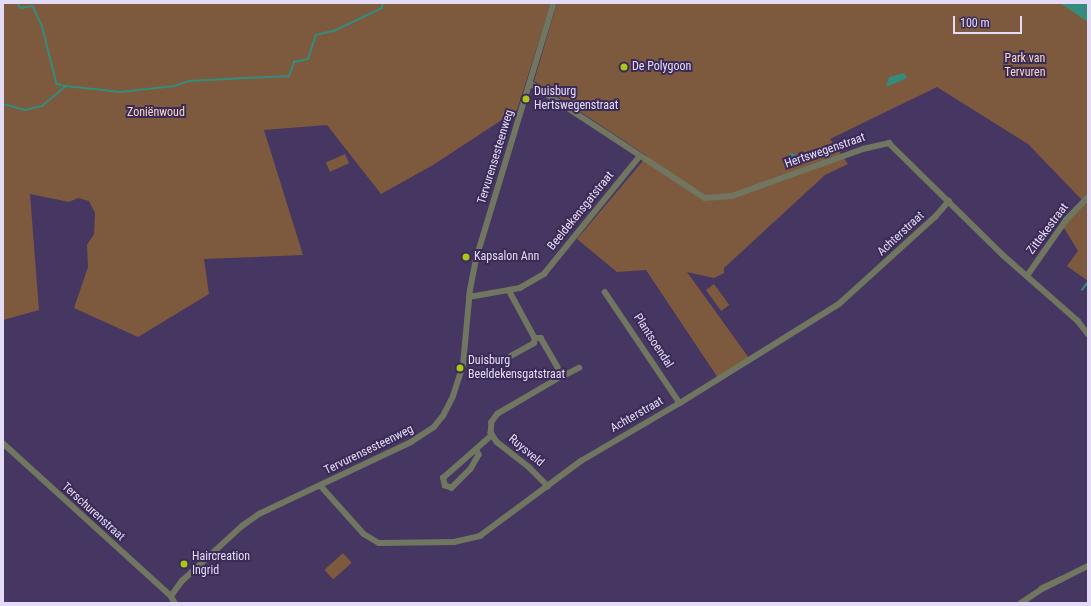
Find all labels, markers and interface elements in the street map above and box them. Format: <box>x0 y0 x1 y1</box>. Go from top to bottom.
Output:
scale bar <box>955 8 1024 34</box>
text: 100 m <box>960 16 990 30</box>
park label: Park van Tervuren <box>1005 52 1045 80</box>
place label: De Polygoon <box>632 60 691 74</box>
marker: De Polygoon <box>619 62 629 72</box>
place label: Duisburg Hertswegenstraat <box>534 85 618 113</box>
marker: Duisburg Hertswegenstraat <box>521 94 531 104</box>
park label: Zoniënwoud <box>127 106 185 120</box>
street label: Tervurensesteenweg <box>475 108 517 206</box>
street label: Hertswegenstraat <box>783 130 867 172</box>
street label: Beeldekensgatstraat <box>545 169 617 253</box>
street label: Zittekestraat <box>1024 201 1072 257</box>
street label: Achterstraat <box>875 209 927 259</box>
place label: Kapsalon Ann <box>474 250 539 264</box>
marker: Kapsalon Ann <box>461 252 471 262</box>
street label: Plantsoendal <box>630 311 676 371</box>
place label: Duisburg Beeldekensgatstraat <box>468 354 565 382</box>
marker: Duisburg Beeldekensgatstraat <box>455 363 465 373</box>
street label: Achterstraat <box>608 394 666 436</box>
street label: Tervurensesteenweg <box>322 422 416 478</box>
street label: Ruysveld <box>505 432 547 470</box>
street label: Terschurenstraat <box>58 480 128 544</box>
place label: Haircreation Ingrid <box>192 550 250 578</box>
marker: Haircreation Ingrid <box>179 559 189 569</box>

